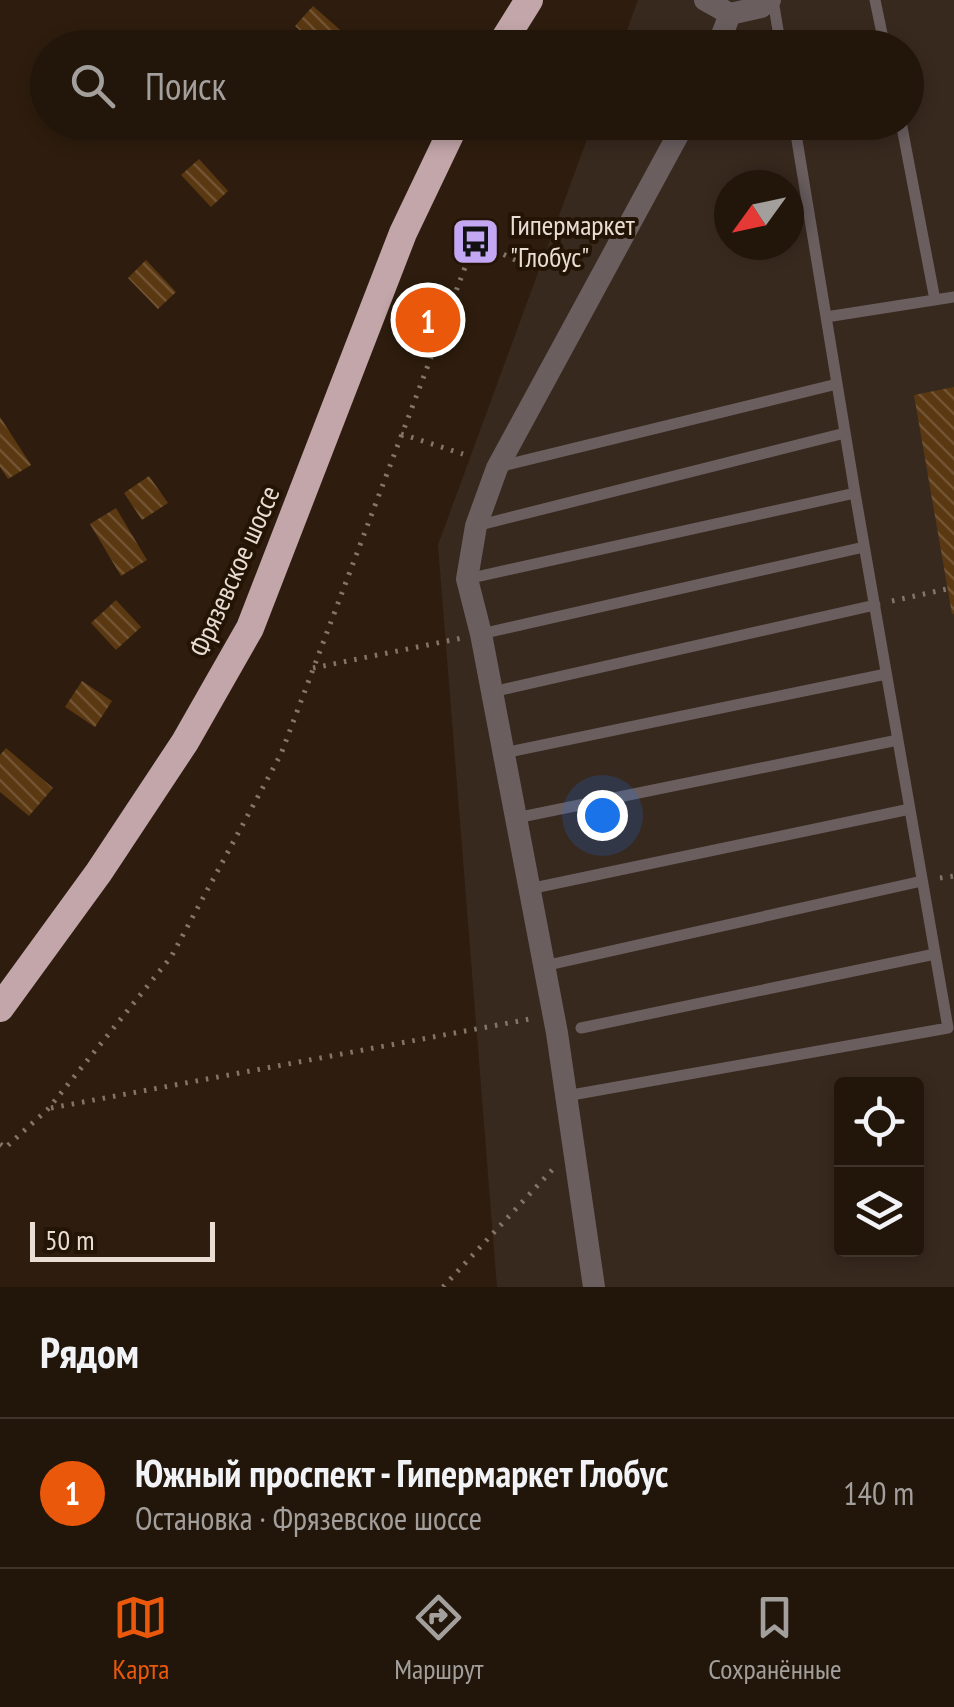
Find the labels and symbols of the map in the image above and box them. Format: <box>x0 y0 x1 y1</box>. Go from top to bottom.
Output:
north arrow <box>714 170 804 260</box>
place label: Гипермаркет "Глобус" <box>510 206 635 275</box>
bus stop icon: Гипермаркет "Глобус" <box>449 215 501 267</box>
pin: 1 <box>396 282 460 358</box>
street label: Фрязевское шоссе <box>179 480 288 662</box>
your location <box>577 790 628 841</box>
scale bar <box>30 1217 215 1262</box>

